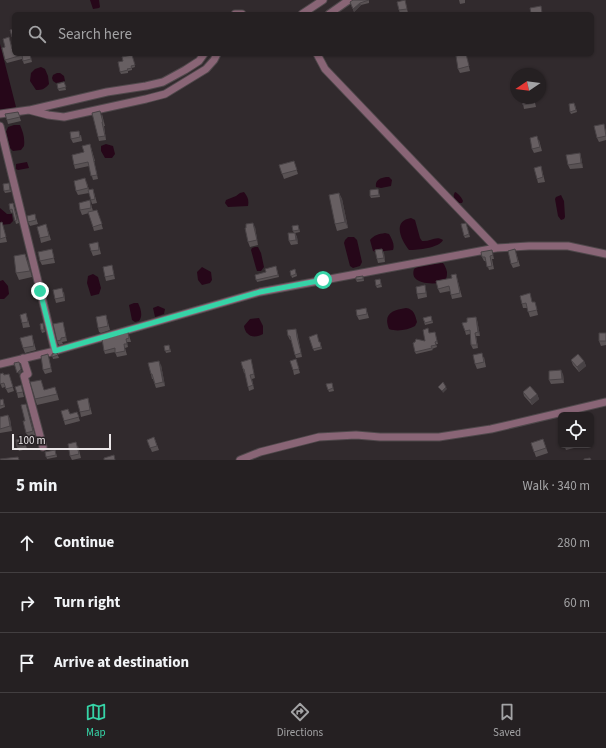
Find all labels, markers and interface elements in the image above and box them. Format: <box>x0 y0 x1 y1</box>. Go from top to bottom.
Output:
search box <box>12 12 594 56</box>
icon: search <box>26 23 48 45</box>
text: Search here <box>58 24 132 45</box>
north arrow <box>510 68 546 104</box>
route start <box>314 271 332 289</box>
route end <box>31 282 49 300</box>
map controls <box>558 412 594 448</box>
button: locate <box>558 412 594 448</box>
scale bar <box>12 432 111 451</box>
text: 100 m <box>18 433 46 448</box>
text: 5 min <box>16 474 57 498</box>
text: Walk · 340 m <box>522 477 590 495</box>
icon: ahead <box>16 532 38 554</box>
text: Continue <box>54 532 114 553</box>
text: 280 m <box>557 534 590 552</box>
icon: right <box>16 592 38 614</box>
text: Turn right <box>54 592 120 613</box>
text: 60 m <box>564 594 590 612</box>
icon: arrive <box>16 652 38 674</box>
text: Arrive at destination <box>54 652 189 673</box>
tab: Map <box>85 701 107 740</box>
tab: Directions <box>277 701 323 740</box>
tab: Saved <box>493 701 521 740</box>

